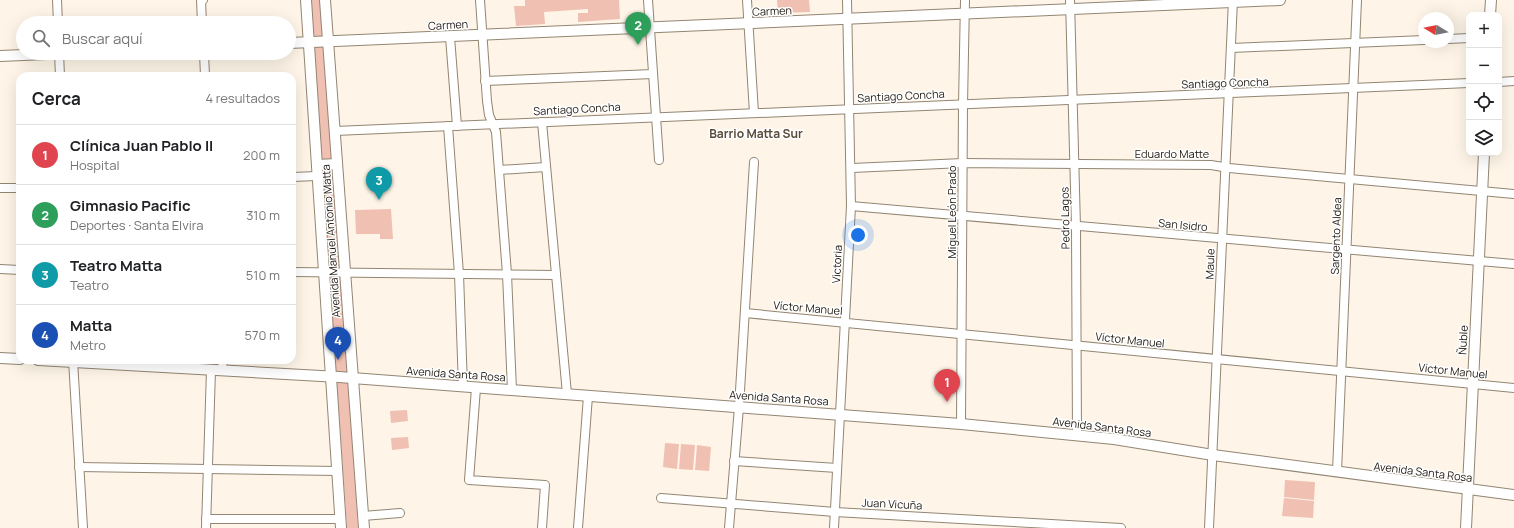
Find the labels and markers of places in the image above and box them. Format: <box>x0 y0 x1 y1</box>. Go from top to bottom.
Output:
pin: 2 <box>625 12 651 45</box>
pin: 3 <box>366 167 392 200</box>
pin: 4 <box>325 327 351 360</box>
pin: 1 <box>934 369 960 402</box>

